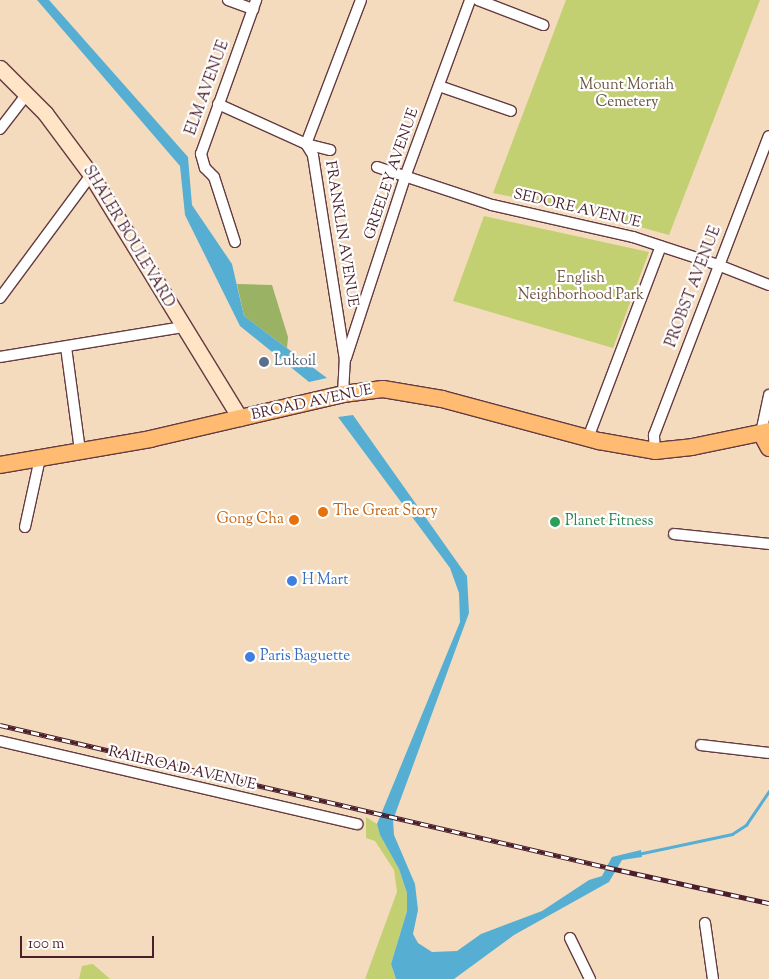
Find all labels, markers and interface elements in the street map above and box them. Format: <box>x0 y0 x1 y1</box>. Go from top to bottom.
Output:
street label: ELM AVENUE <box>183 38 233 138</box>
park label: Mount Moriah Cemetery <box>580 76 674 111</box>
street label: GREELEY AVENUE <box>361 106 423 242</box>
street label: FRANKLIN AVENUE <box>321 160 361 308</box>
street label: SHALER BOULEVARD <box>78 163 178 311</box>
street label: SEDORE AVENUE <box>512 186 642 232</box>
street label: PROBST AVENUE <box>663 224 725 350</box>
park label: English Neighborhood Park <box>518 269 644 304</box>
place label: Lukoil <box>274 353 316 371</box>
marker: Lukoil <box>258 356 270 368</box>
street label: BROAD AVENUE <box>250 381 374 425</box>
place label: The Great Story <box>333 503 438 521</box>
marker: The Great Story <box>317 506 329 518</box>
place label: Gong Cha <box>216 511 284 529</box>
place label: Planet Fitness <box>565 513 653 531</box>
marker: Gong Cha <box>288 514 300 526</box>
marker: Planet Fitness <box>549 516 561 528</box>
place label: H Mart <box>302 572 348 590</box>
marker: H Mart <box>286 575 298 587</box>
place label: Paris Baguette <box>260 648 350 666</box>
marker: Paris Baguette <box>244 651 256 663</box>
street label: RAILROAD AVENUE <box>106 743 258 795</box>
scale bar <box>22 926 156 958</box>
text: 100 m <box>28 934 64 955</box>

